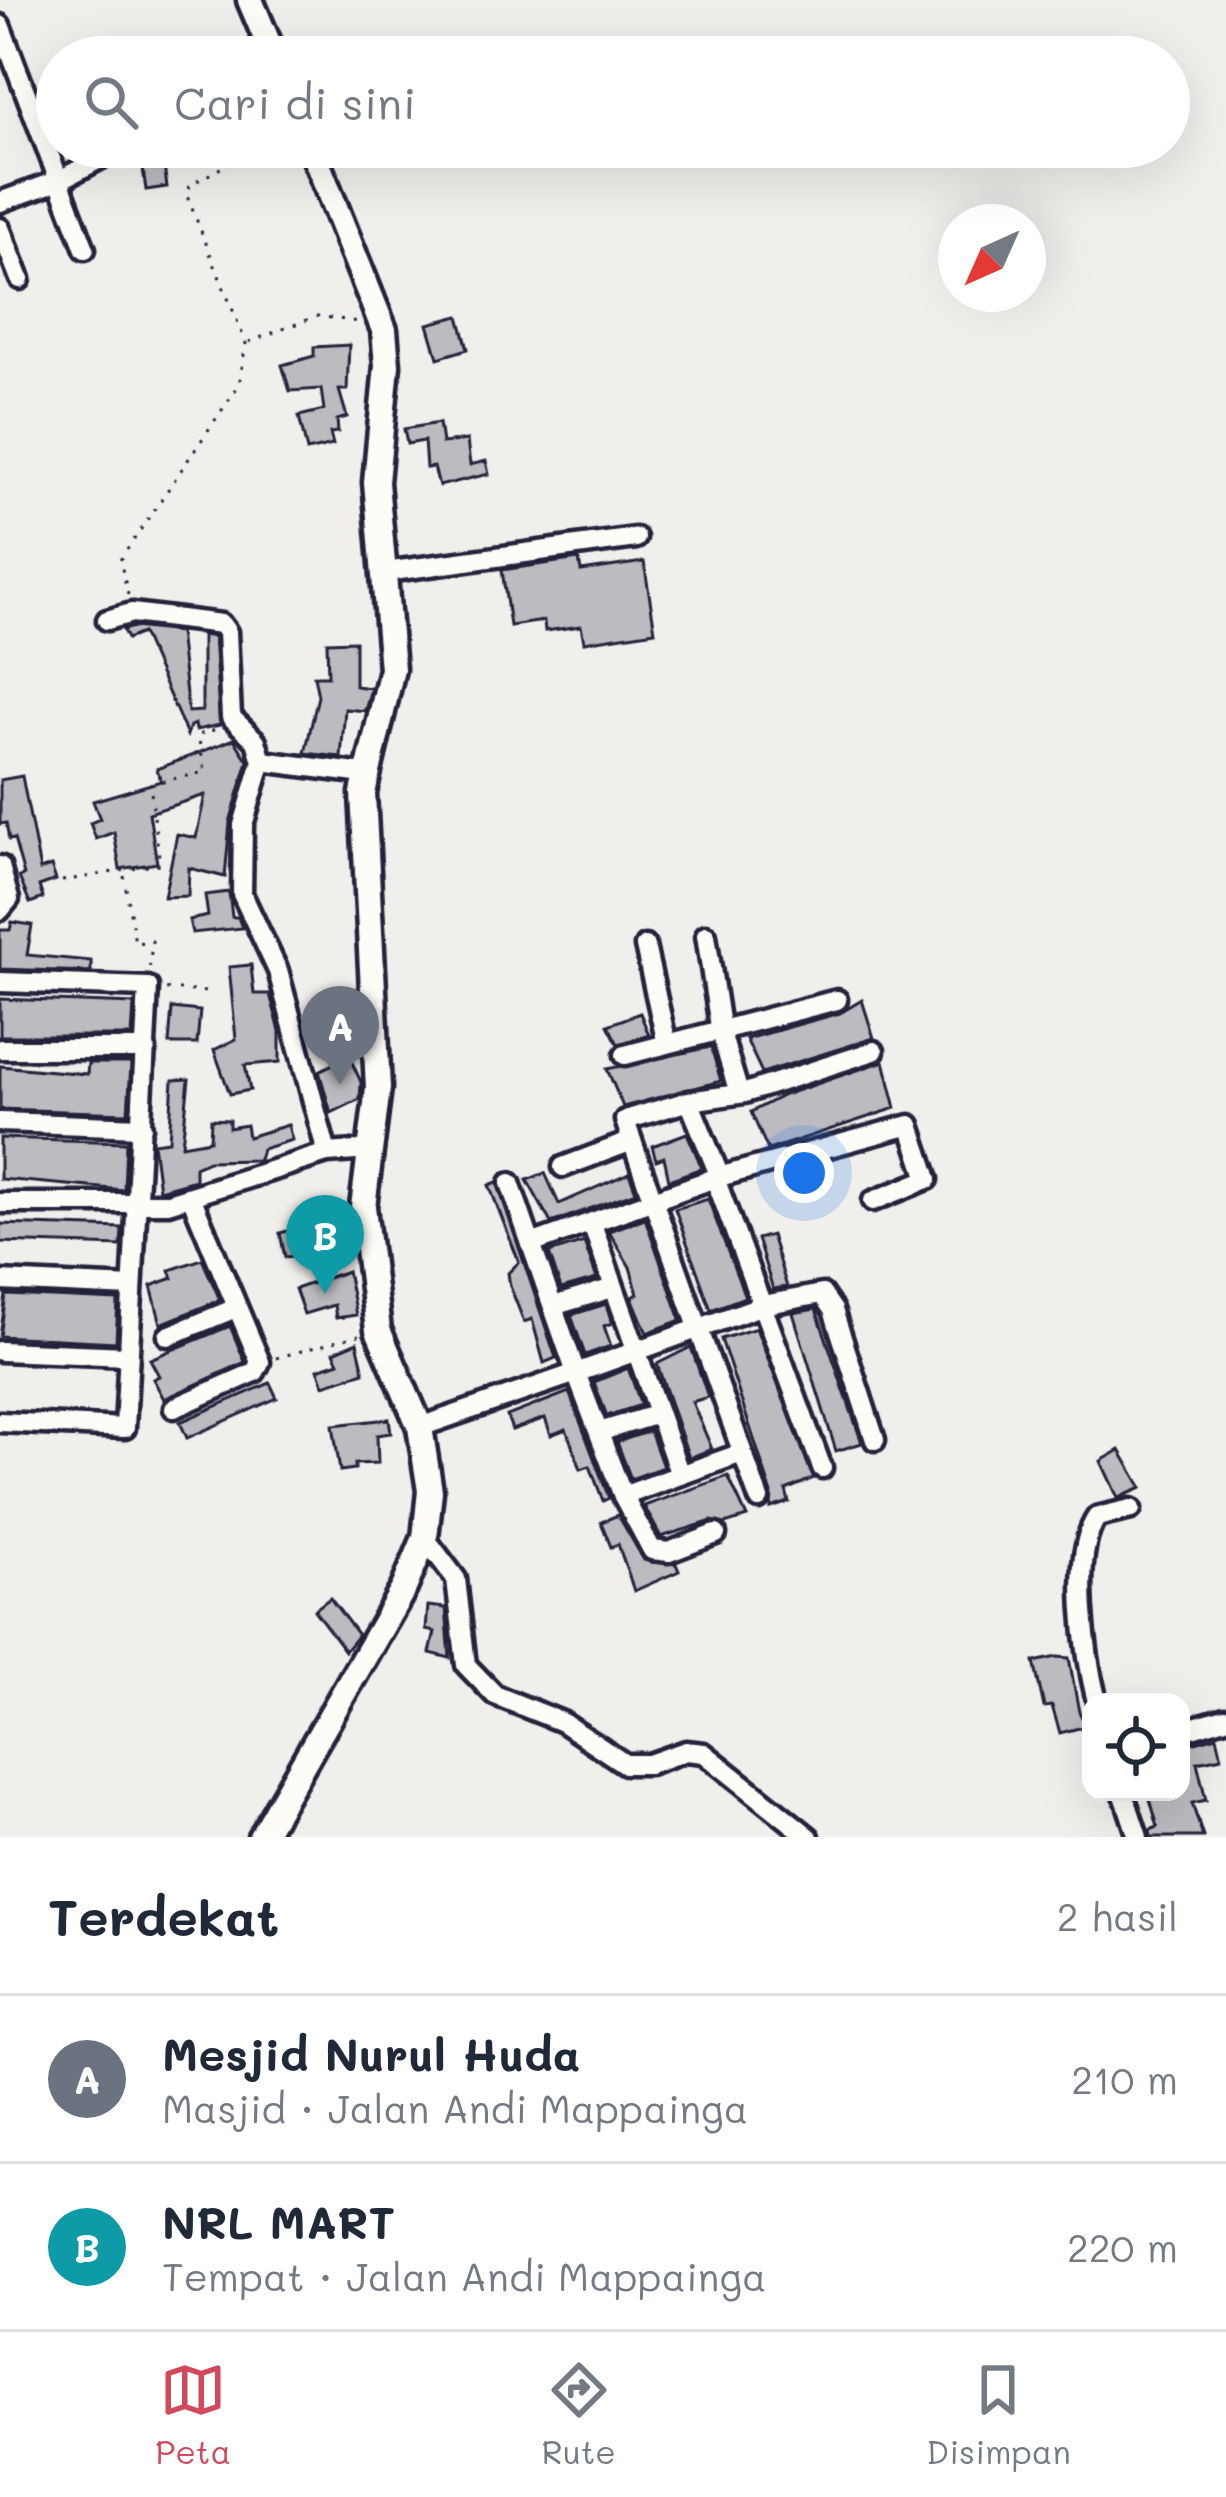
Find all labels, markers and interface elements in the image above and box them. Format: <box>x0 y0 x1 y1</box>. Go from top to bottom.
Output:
search box <box>36 36 1190 168</box>
icon: search <box>78 69 144 135</box>
text: Cari di sini <box>174 73 416 131</box>
north arrow <box>938 204 1046 312</box>
pin: A <box>301 986 379 1085</box>
your location <box>774 1143 834 1203</box>
pin: B <box>286 1195 364 1294</box>
map controls <box>1082 1693 1190 1801</box>
button: locate <box>1082 1693 1190 1801</box>
text: Terdekat <box>48 1882 279 1949</box>
text: 2 hasil <box>1057 1890 1178 1941</box>
text: Mesjid Nurul Huda <box>162 2024 580 2082</box>
text: A <box>73 2053 101 2104</box>
text: 210 m <box>1071 2053 1178 2104</box>
text: Masjid · Jalan Andi Mappainga <box>162 2082 748 2133</box>
text: NRL MART <box>162 2192 395 2250</box>
text: B <box>74 2221 100 2272</box>
text: 220 m <box>1067 2221 1178 2272</box>
text: Tempat · Jalan Andi Mappainga <box>162 2250 766 2301</box>
tab: Peta <box>155 2357 231 2472</box>
tab: Rute <box>542 2357 616 2472</box>
tab: Disimpan <box>926 2357 1071 2472</box>

